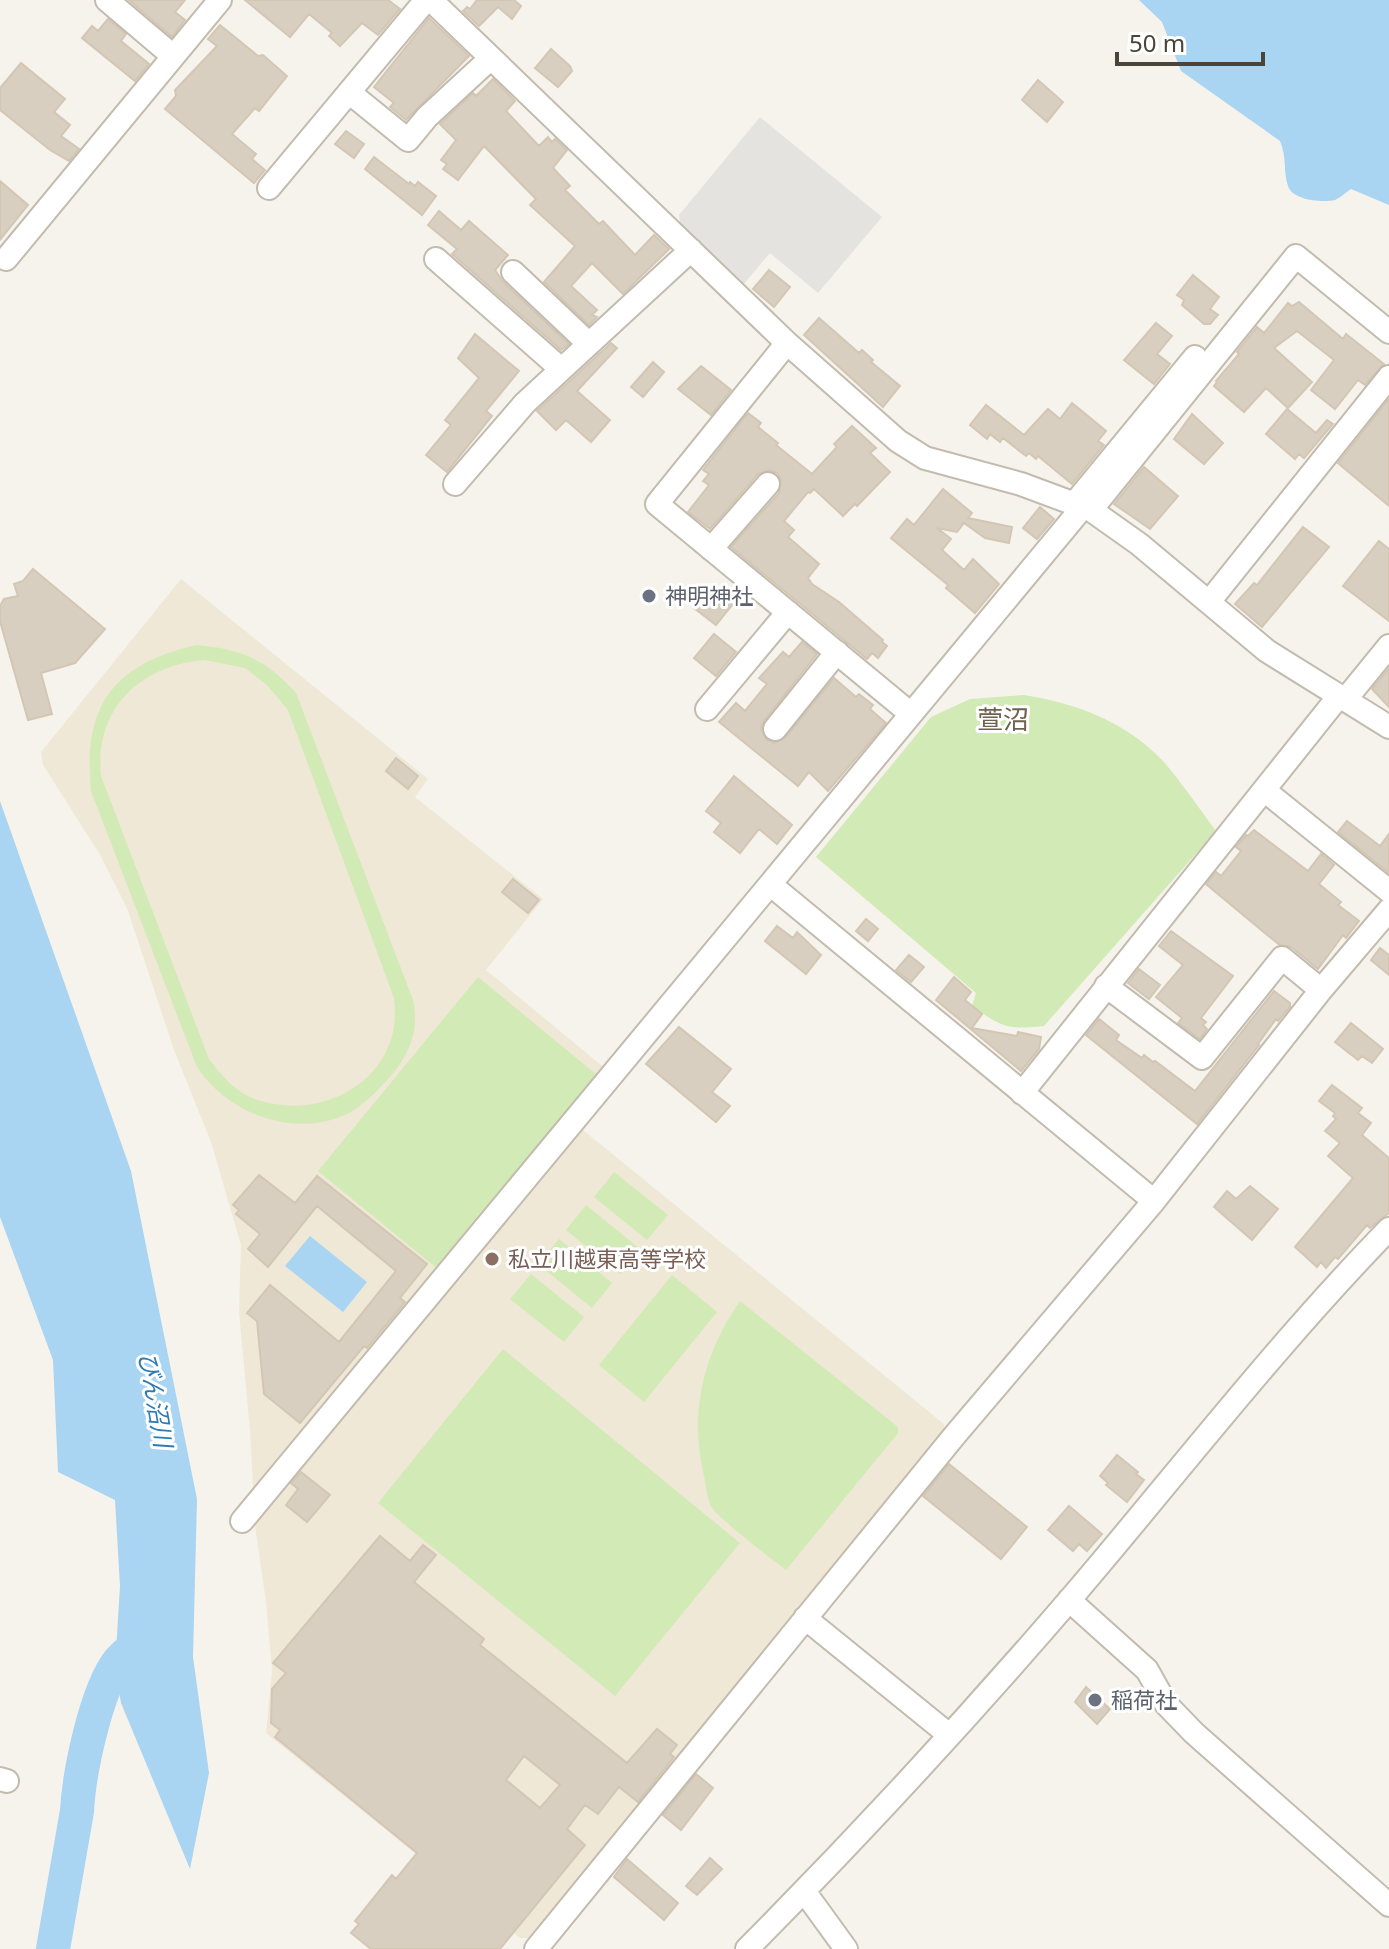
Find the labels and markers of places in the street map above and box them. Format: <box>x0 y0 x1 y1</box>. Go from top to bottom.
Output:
place label: 神明神社 <box>665 580 753 610</box>
marker: 神明神社 <box>640 587 658 605</box>
place label: 私立川越東高等学校 <box>508 1243 706 1273</box>
marker: 私立川越東高等学校 <box>483 1250 501 1268</box>
place label: 稲荷社 <box>1111 1684 1177 1714</box>
marker: 稲荷社 <box>1086 1691 1104 1709</box>

